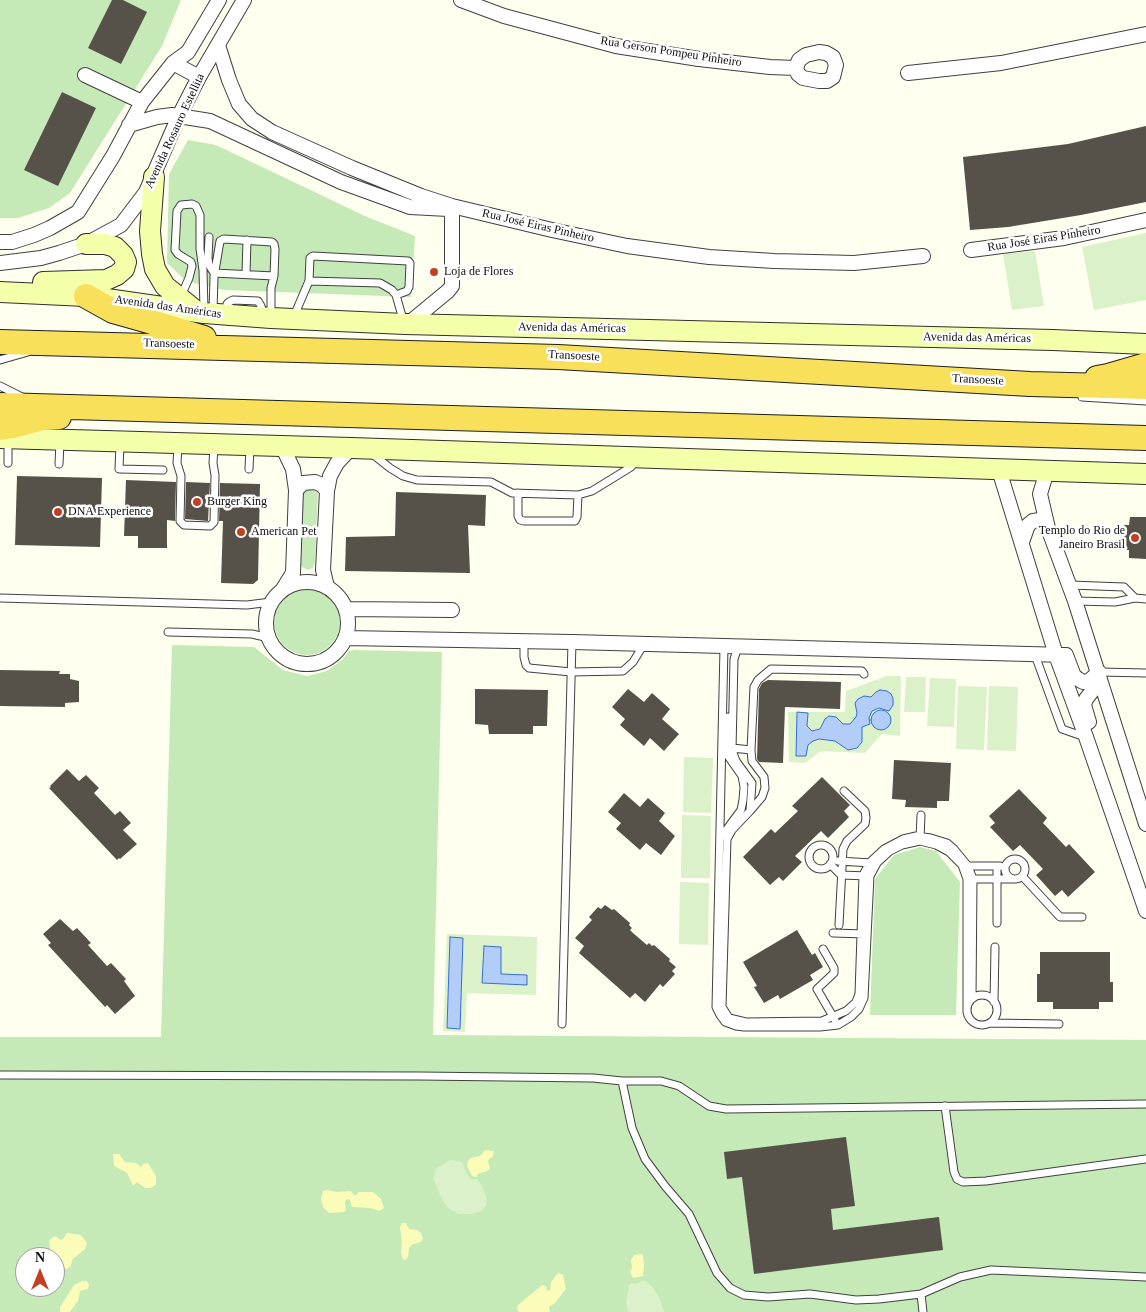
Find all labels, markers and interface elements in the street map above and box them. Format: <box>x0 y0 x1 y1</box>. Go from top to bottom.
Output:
street label: Rua Gerson Pompeu Pinheiro <box>599 34 743 70</box>
street label: Avenida Rosauro Estellita <box>142 71 208 191</box>
street label: Rua José Eiras Pinheiro <box>481 206 595 246</box>
street label: Rua José Eiras Pinheiro <box>986 223 1102 255</box>
place label: Loja de Flores <box>444 265 513 279</box>
marker: Loja de Flores <box>428 266 440 278</box>
street label: Avenida das Américas <box>114 292 222 322</box>
street label: Avenida das Américas <box>518 320 626 336</box>
street label: Avenida das Américas <box>923 330 1031 346</box>
street label: Transoeste <box>143 336 195 352</box>
street label: Transoeste <box>548 347 600 365</box>
street label: Transoeste <box>952 371 1004 389</box>
place label: Burger King <box>207 495 267 509</box>
marker: Burger King <box>191 496 203 508</box>
place label: DNA Experience <box>68 505 151 519</box>
marker: DNA Experience <box>52 506 64 518</box>
place label: Templo do Rio de Janeiro Brasil <box>1039 524 1125 552</box>
place label: American Pet <box>251 525 317 539</box>
marker: American Pet <box>235 526 247 538</box>
marker: Templo do Rio de Janeiro Brasil <box>1129 532 1141 544</box>
north arrow <box>15 1247 65 1297</box>
text: N <box>35 1250 45 1265</box>

